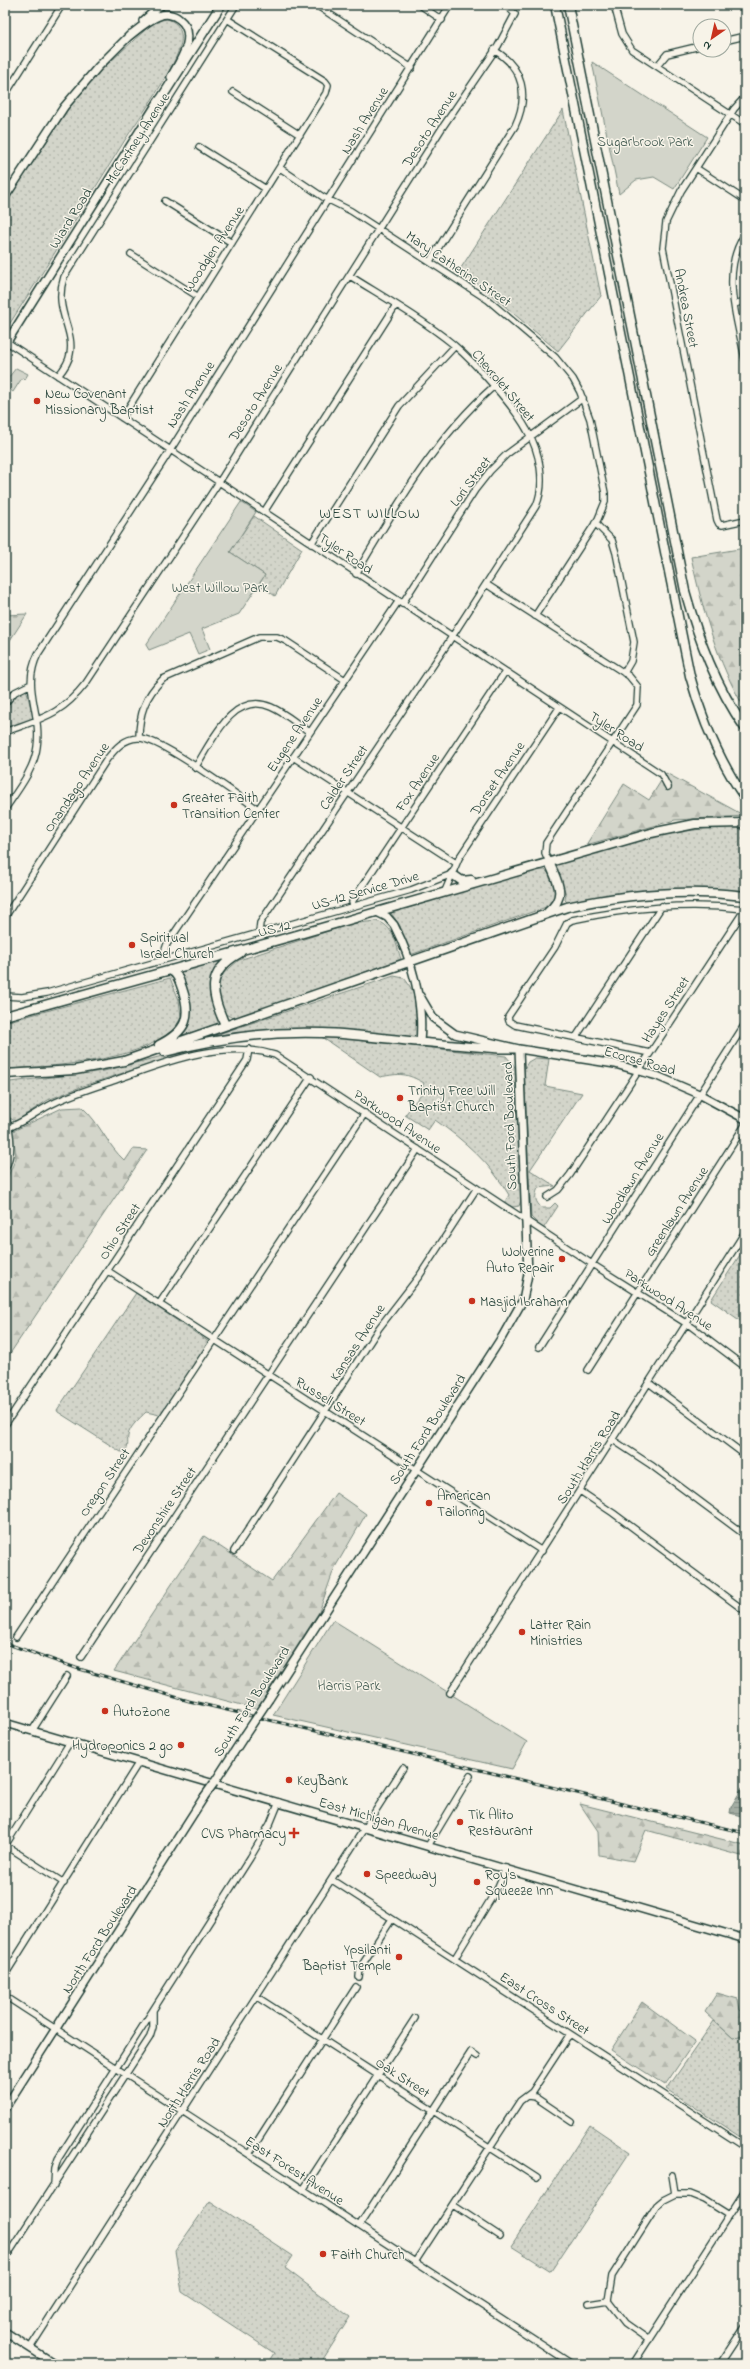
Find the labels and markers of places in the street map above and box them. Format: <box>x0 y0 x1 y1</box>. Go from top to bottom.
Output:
place label: New Covenant Missionary Baptist <box>45 384 154 422</box>
marker: New Covenant Missionary Baptist <box>32 396 42 406</box>
place label: Greater Faith Transition Center <box>182 788 280 825</box>
marker: Greater Faith Transition Center <box>169 800 179 810</box>
place label: Spiritual Israel Church <box>140 928 214 965</box>
marker: Spiritual Israel Church <box>127 940 137 950</box>
place label: Trinity Free Will Baptist Church <box>407 1081 495 1118</box>
marker: Trinity Free Will Baptist Church <box>395 1093 405 1103</box>
place label: Wolverine Auto Repair <box>486 1242 555 1279</box>
marker: Wolverine Auto Repair <box>557 1254 567 1264</box>
place label: Masjid Ibraham <box>480 1292 568 1313</box>
marker: Masjid Ibraham <box>467 1296 477 1306</box>
place label: American Tailoring <box>437 1486 490 1524</box>
marker: American Tailoring <box>424 1498 434 1508</box>
place label: Latter Rain Ministries <box>530 1615 591 1652</box>
marker: Latter Rain Ministries <box>517 1627 527 1637</box>
place label: AutoZone <box>113 1702 171 1723</box>
marker: AutoZone <box>100 1706 110 1716</box>
place label: Hydroponics 2 go <box>72 1736 173 1758</box>
marker: Hydroponics 2 go <box>176 1740 186 1750</box>
place label: KeyBank <box>297 1771 349 1793</box>
marker: KeyBank <box>284 1775 294 1785</box>
place label: Tik Alito Restaurant <box>468 1805 533 1842</box>
marker: Tik Alito Restaurant <box>455 1817 465 1827</box>
place label: CVS Pharmacy <box>201 1824 286 1846</box>
marker: CVS Pharmacy <box>289 1828 299 1838</box>
place label: Speedway <box>375 1865 437 1887</box>
place label: Roy's Squeeze Inn <box>485 1865 553 1902</box>
marker: Speedway <box>362 1869 372 1879</box>
marker: Roy's Squeeze Inn <box>472 1877 482 1887</box>
place label: Ypsilanti Baptist Temple <box>302 1940 392 1977</box>
marker: Ypsilanti Baptist Temple <box>394 1952 404 1962</box>
place label: Faith Church <box>330 2245 405 2266</box>
marker: Faith Church <box>318 2249 328 2259</box>

